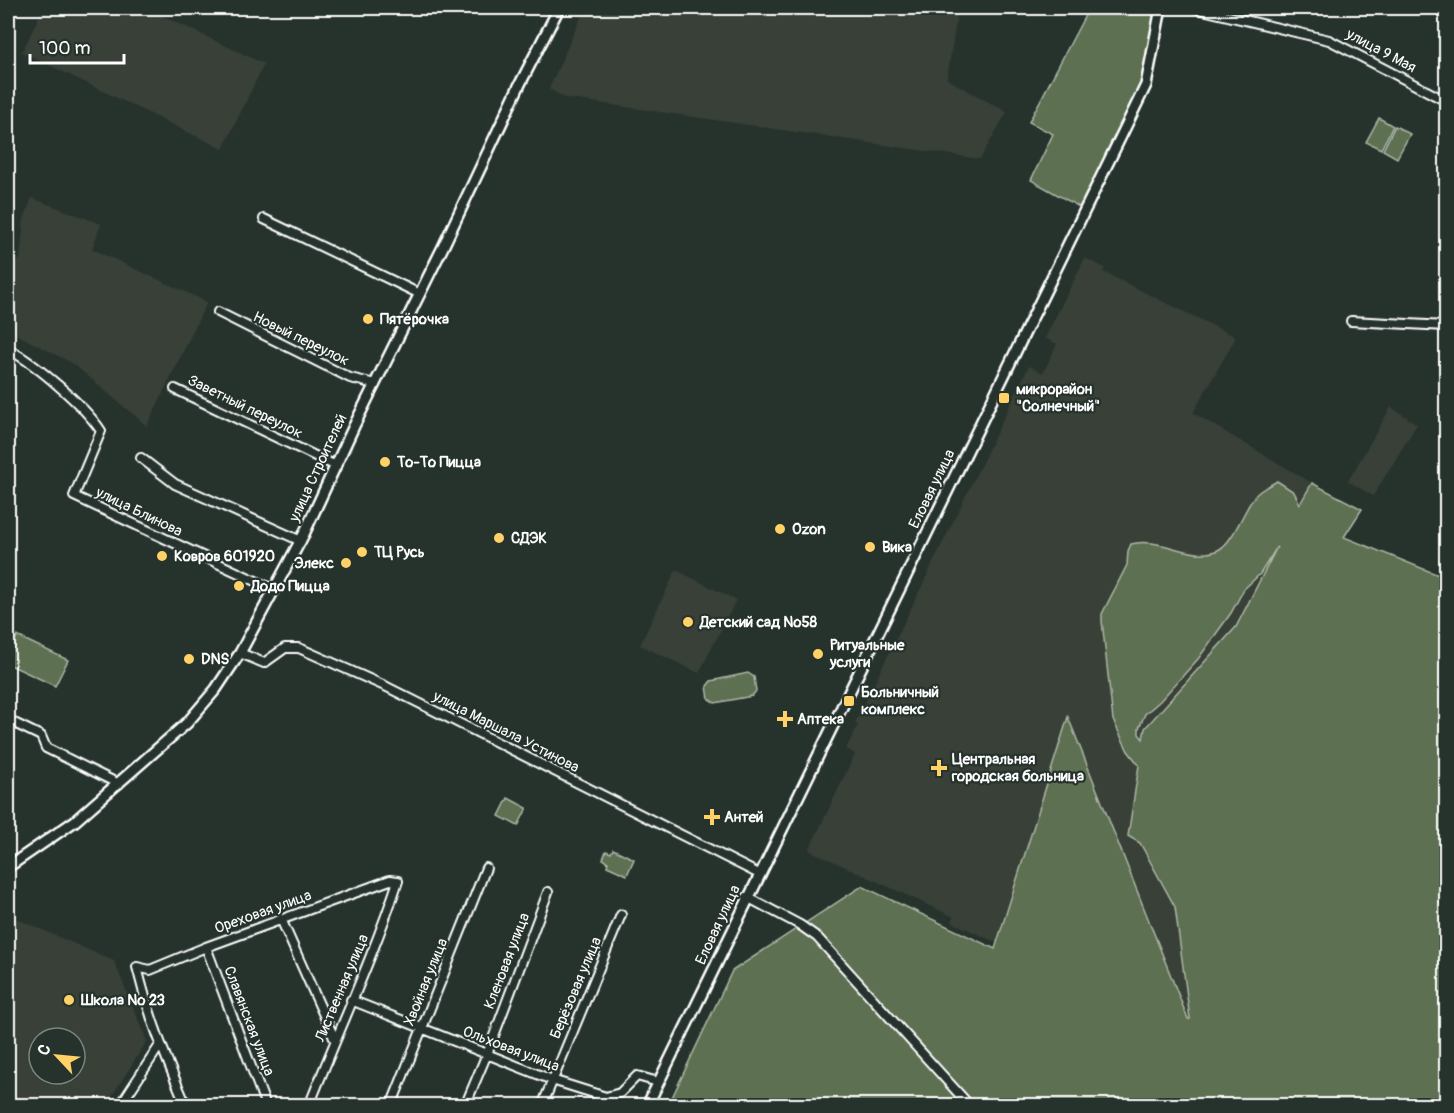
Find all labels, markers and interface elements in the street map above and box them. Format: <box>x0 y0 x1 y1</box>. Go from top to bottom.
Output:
street label: улица 9 Мая <box>1342 24 1419 77</box>
scale bar <box>30 27 124 65</box>
text: 100 m <box>39 37 91 60</box>
street label: Новый переулок <box>250 308 352 371</box>
place label: Пятёрочка <box>380 310 449 329</box>
marker: Пятёрочка <box>361 312 375 326</box>
street label: Заветный переулок <box>184 371 306 443</box>
place label: микрорайон "Солнечный" <box>1016 380 1100 416</box>
marker: микрорайон "Солнечный" <box>997 391 1011 405</box>
street label: улица Строителей <box>284 411 351 526</box>
street label: Еловая улица <box>905 446 959 532</box>
place label: То-То Пицца <box>396 453 481 472</box>
marker: То-То Пицца <box>378 455 392 469</box>
street label: улица Блинова <box>92 482 185 541</box>
place label: Ozon <box>792 520 826 539</box>
marker: Ozon <box>773 522 787 536</box>
place label: СДЭК <box>511 529 547 548</box>
marker: СДЭК <box>492 531 506 545</box>
place label: Вика <box>882 538 912 557</box>
marker: Вика <box>863 540 877 554</box>
place label: ТЦ Русь <box>373 543 425 562</box>
marker: ТЦ Русь <box>355 545 369 559</box>
place label: Ковров 601920 <box>174 547 275 566</box>
marker: Ковров 601920 <box>155 549 169 563</box>
place label: Элекс <box>294 554 334 573</box>
marker: Элекс <box>339 556 353 570</box>
place label: Додо Пицца <box>250 577 330 596</box>
marker: Додо Пицца <box>232 579 246 593</box>
place label: Детский сад №58 <box>699 613 818 632</box>
marker: Детский сад №58 <box>681 615 695 629</box>
place label: Ритуальные услуги <box>829 636 905 672</box>
marker: Ритуальные услуги <box>811 647 825 661</box>
place label: DNS <box>201 650 230 669</box>
marker: DNS <box>182 652 196 666</box>
place label: Больничный комплекс <box>861 683 939 719</box>
street label: улица Маршала Устинова <box>429 686 582 777</box>
marker: Больничный комплекс <box>842 694 856 708</box>
place label: Аптека <box>797 710 844 729</box>
marker: Аптека <box>778 712 792 726</box>
place label: Центральная городская больница <box>951 750 1084 786</box>
marker: Центральная городская больница <box>930 759 948 777</box>
place label: Антей <box>724 808 763 827</box>
marker: Антей <box>705 810 719 824</box>
street label: Еловая улица <box>691 882 745 968</box>
street label: Ореховая улица <box>212 886 314 938</box>
street label: Кленовая улица <box>480 910 534 1012</box>
street label: Лиственная улица <box>310 931 373 1046</box>
street label: Берёзовая улица <box>546 934 606 1042</box>
street label: Хвойная улица <box>400 935 452 1029</box>
street label: Славянская улица <box>219 963 279 1079</box>
place label: Школа № 23 <box>80 991 165 1010</box>
marker: Школа № 23 <box>62 993 76 1007</box>
street label: Ольховая улица <box>460 1022 562 1076</box>
north arrow <box>27 1026 87 1086</box>
text: С <box>33 1041 56 1059</box>

